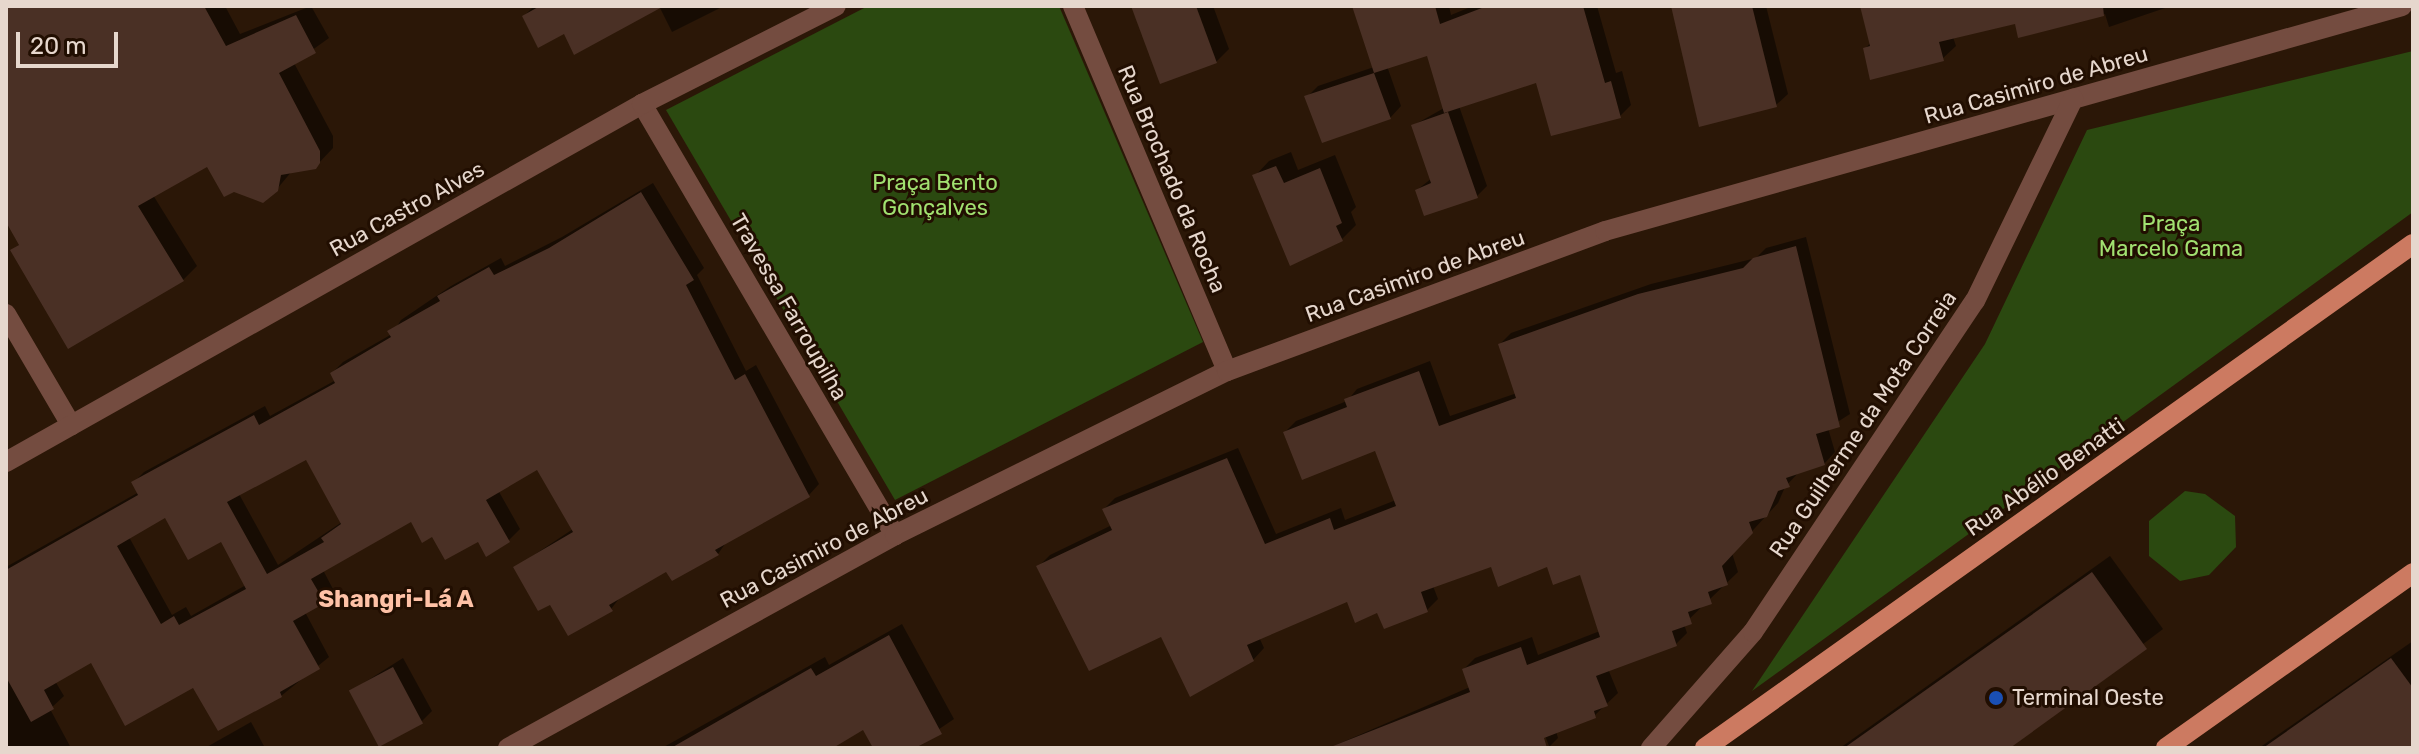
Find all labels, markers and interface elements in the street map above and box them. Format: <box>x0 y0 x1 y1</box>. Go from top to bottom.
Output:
scale bar <box>20 16 122 66</box>
text: 20 m <box>30 32 87 60</box>
street label: Rua Casimiro de Abreu <box>1921 40 2151 130</box>
street label: Rua Brochado da Rocha <box>1112 61 1232 297</box>
street label: Rua Castro Alves <box>325 155 489 263</box>
park label: Praça Bento Gonçalves <box>872 169 998 220</box>
street label: Travessa Farroupilha <box>725 209 853 405</box>
park label: Praça Marcelo Gama <box>2099 210 2243 262</box>
street label: Rua Casimiro de Abreu <box>1302 224 1528 328</box>
street label: Rua Guilherme da Mota Correia <box>1764 286 1962 562</box>
street label: Rua Abélio Benatti <box>1960 412 2130 542</box>
street label: Rua Casimiro de Abreu <box>715 482 933 614</box>
district label: Shangri-Lá A <box>318 586 474 614</box>
place label: Terminal Oeste <box>2012 685 2164 711</box>
marker: Terminal Oeste <box>1987 689 2005 707</box>

